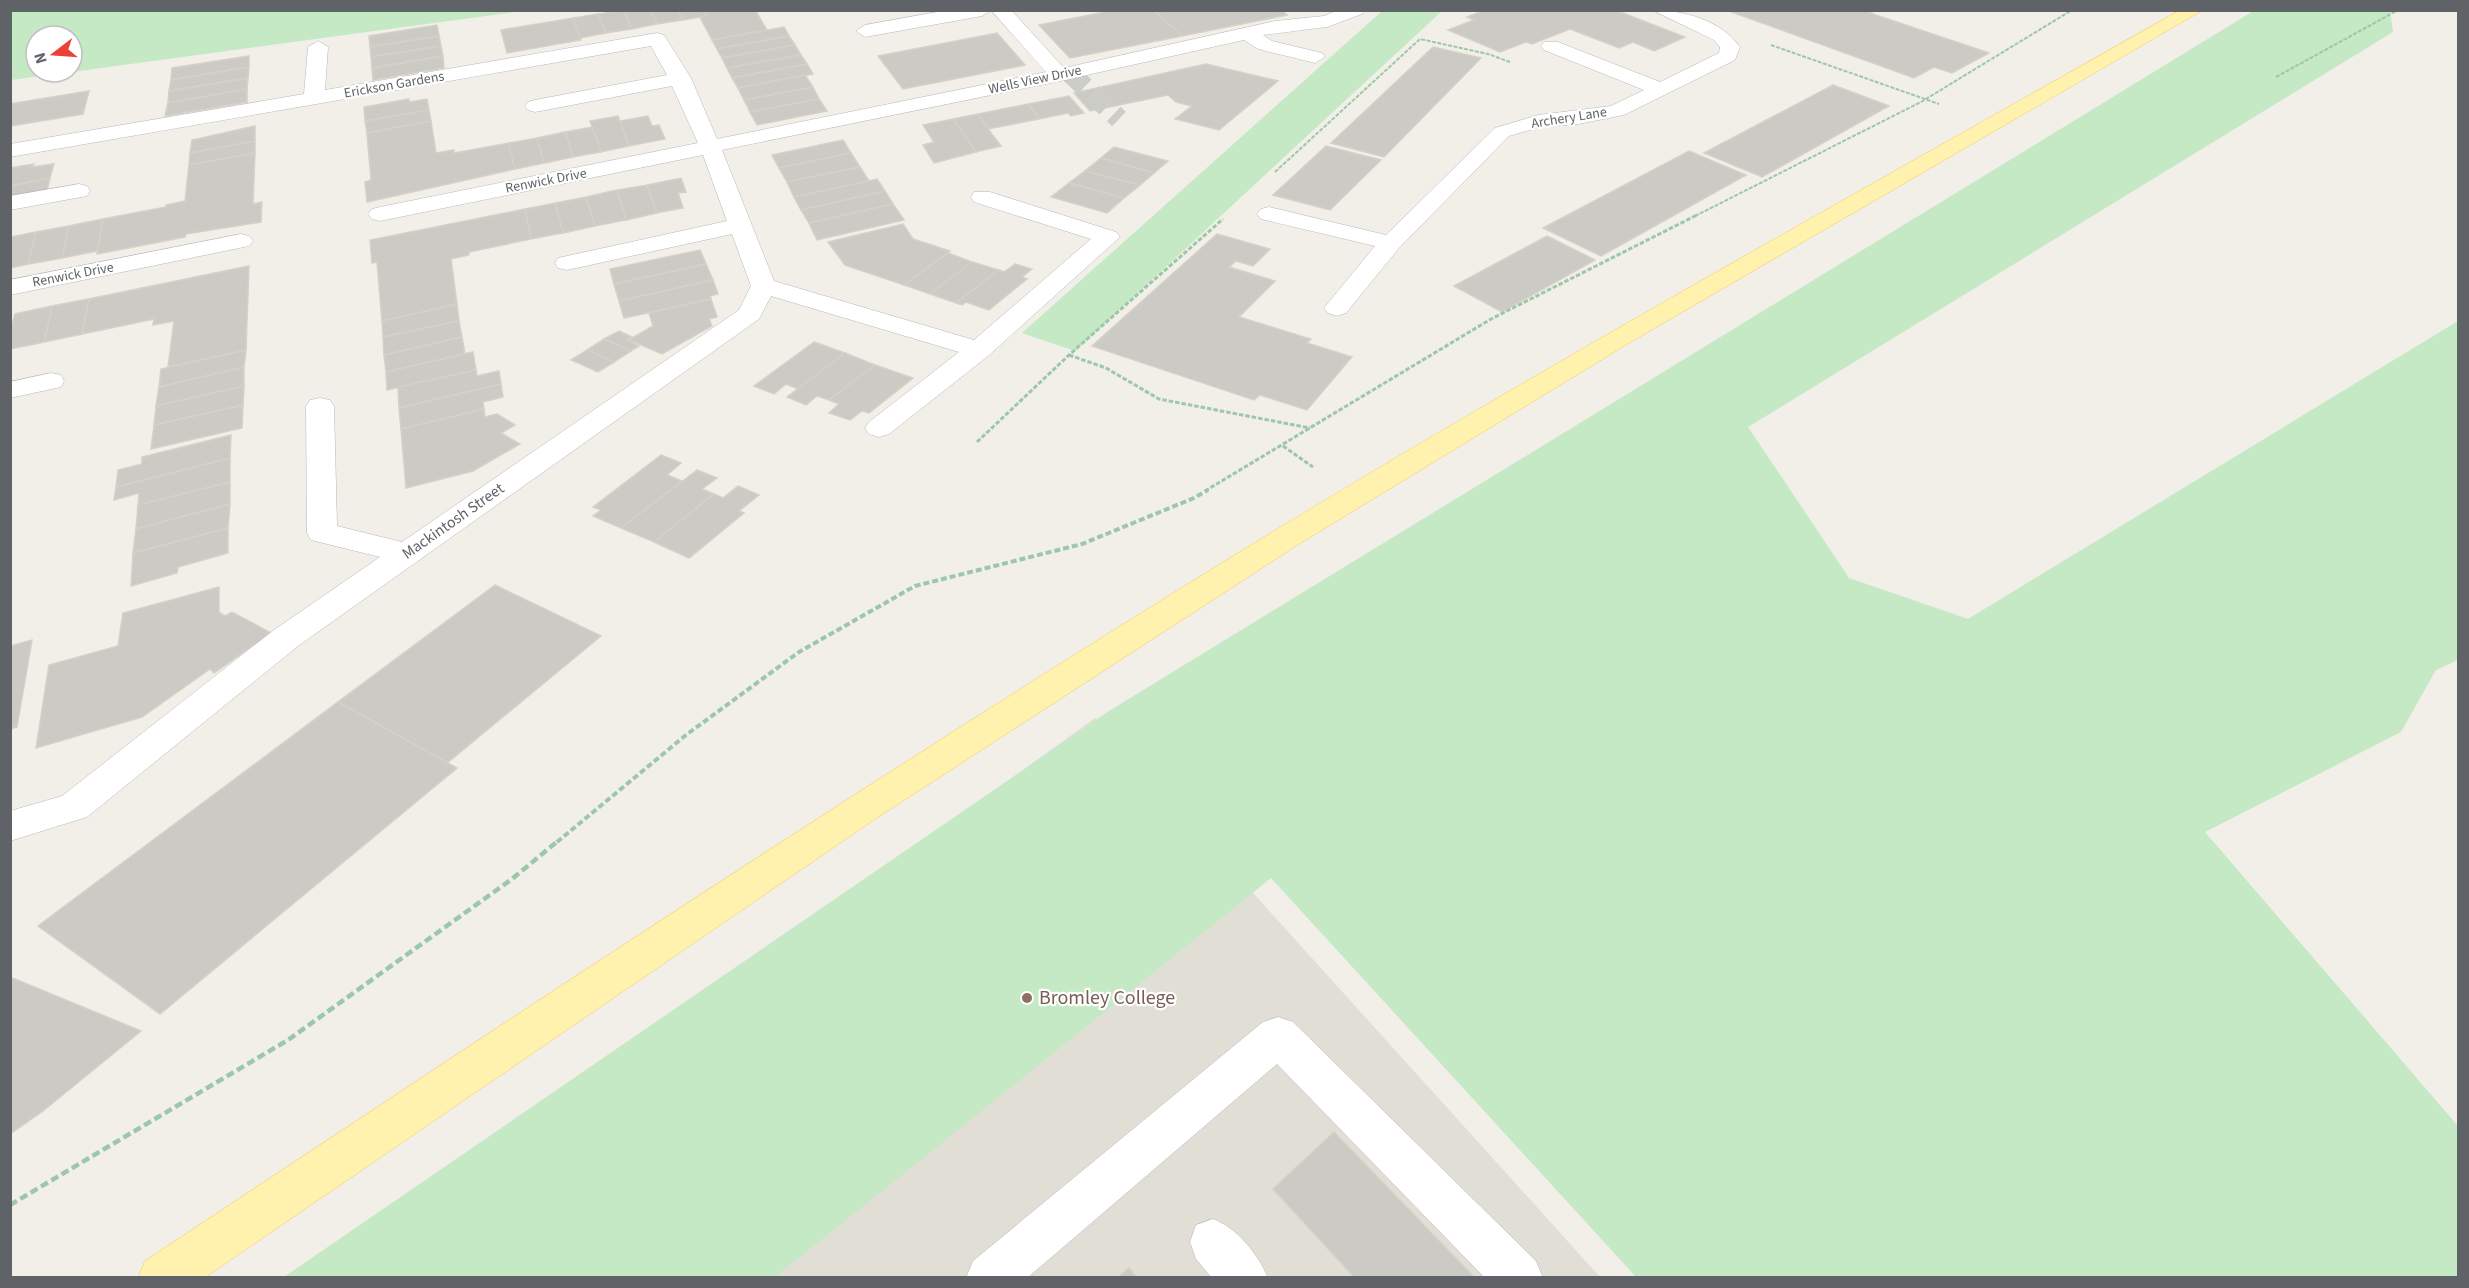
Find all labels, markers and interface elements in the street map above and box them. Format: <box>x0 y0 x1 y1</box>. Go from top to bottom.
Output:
north arrow <box>24 24 84 84</box>
text: N <box>29 50 53 66</box>
street label: Wells View Drive <box>987 60 1083 100</box>
street label: Erickson Gardens <box>342 66 446 104</box>
street label: Archery Lane <box>1530 102 1608 134</box>
street label: Renwick Drive <box>504 163 588 199</box>
street label: Renwick Drive <box>31 257 115 293</box>
street label: Mackintosh Street <box>397 477 509 564</box>
place label: Bromley College <box>1039 984 1175 1012</box>
marker: Bromley College <box>1020 991 1034 1005</box>

